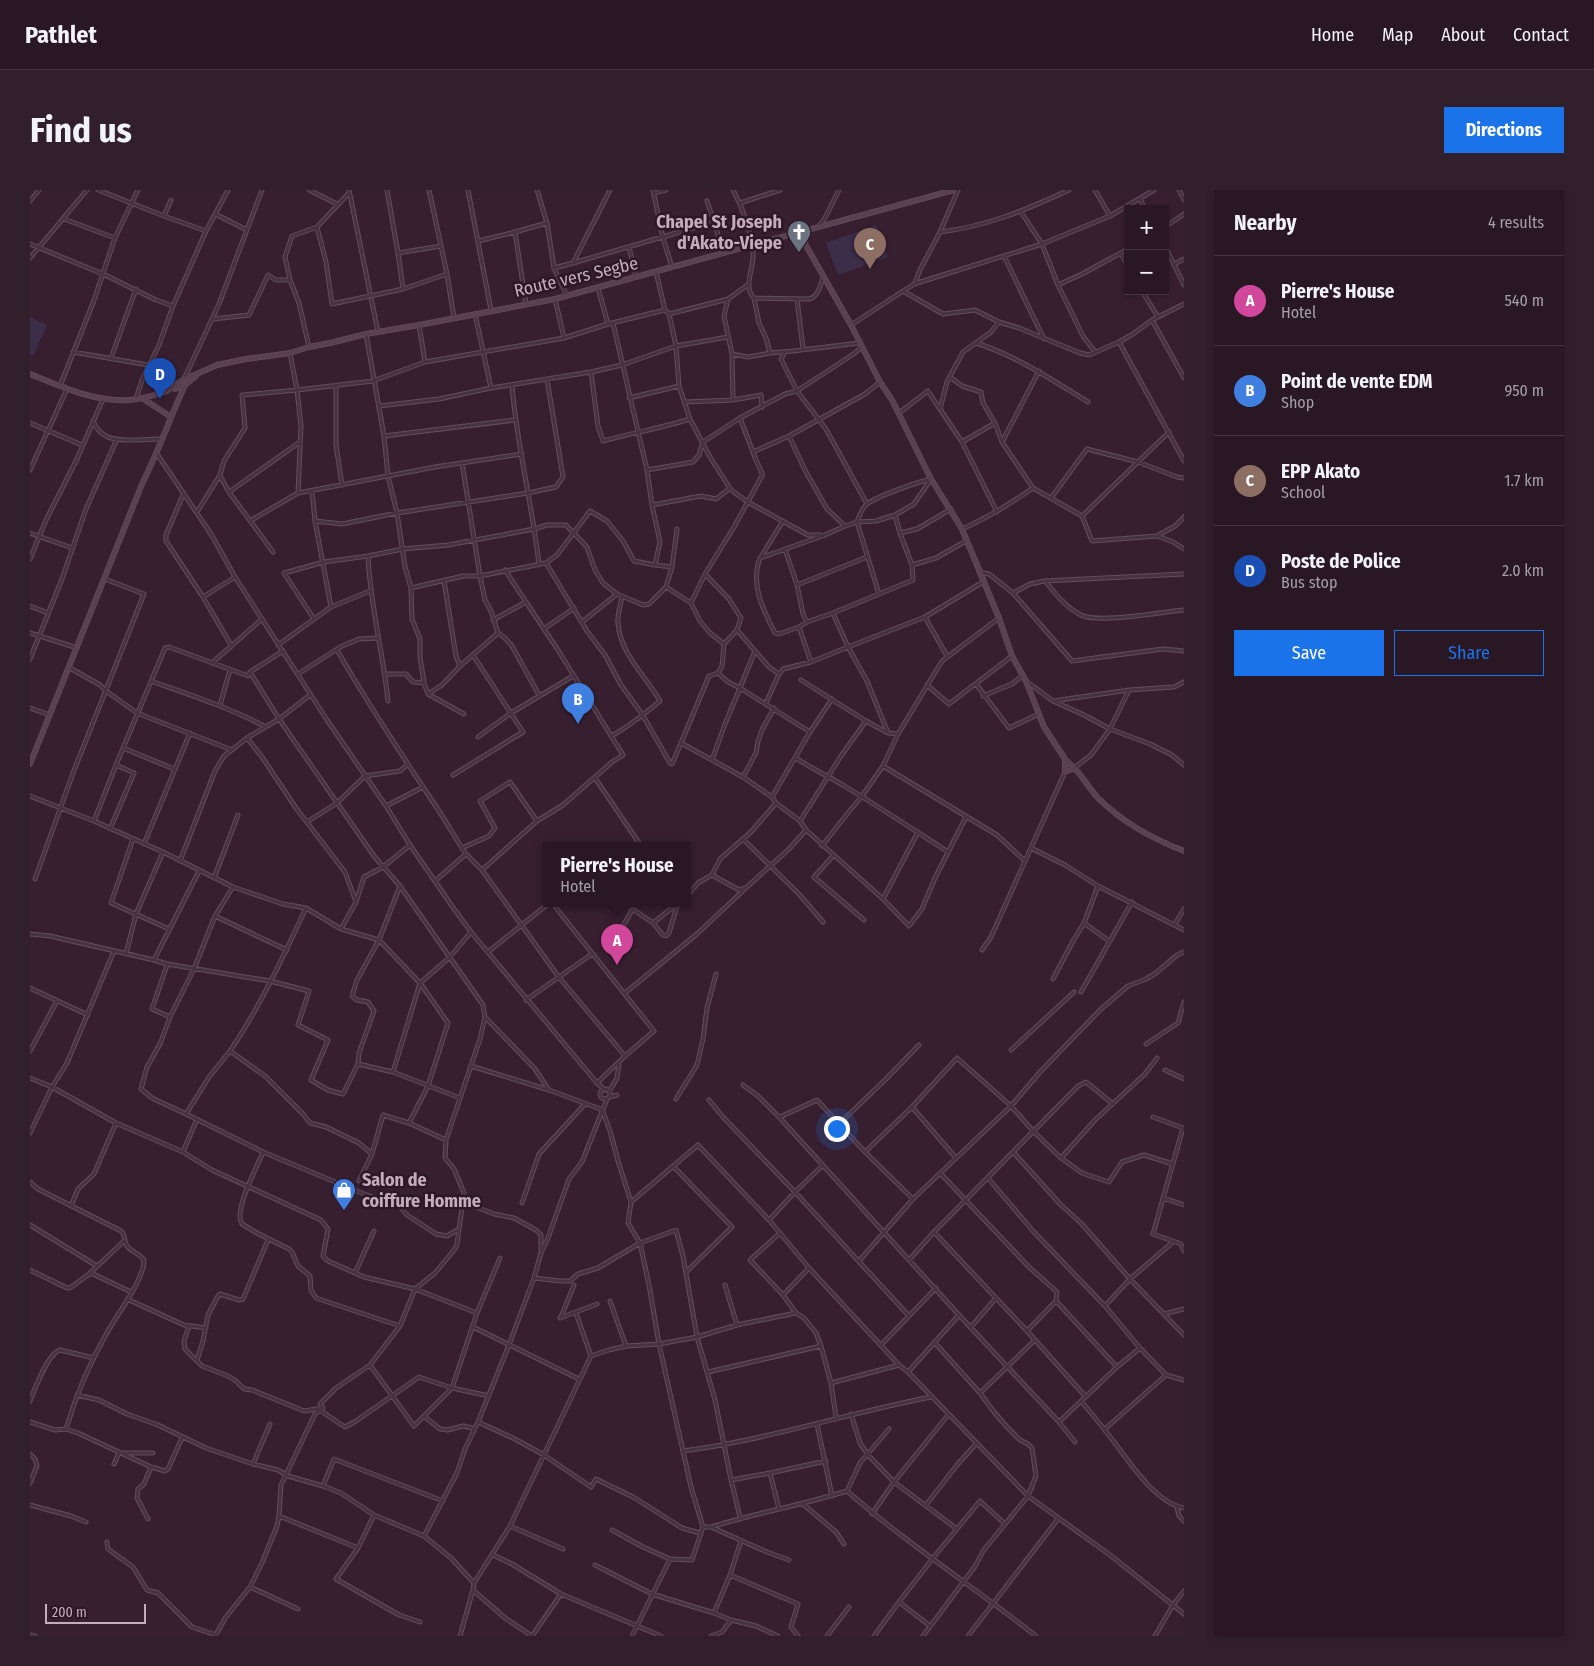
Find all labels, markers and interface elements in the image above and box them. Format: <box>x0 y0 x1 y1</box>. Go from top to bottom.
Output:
text: Pathlet <box>25 21 97 49</box>
text: Home <box>1311 24 1354 46</box>
text: Map <box>1382 24 1413 46</box>
text: About <box>1441 24 1485 46</box>
text: Contact <box>1513 24 1569 46</box>
button: Directions <box>1444 107 1564 153</box>
text: Find us <box>30 109 132 151</box>
map controls <box>1124 205 1169 295</box>
button: + <box>1124 205 1169 250</box>
text: Nearby <box>1234 210 1296 236</box>
place label: Chapel St Joseph d'Akato-Viepe <box>656 211 782 254</box>
text: 4 results <box>1488 213 1544 232</box>
church icon: Chapel St Joseph d'Akato-Viepe <box>786 219 812 253</box>
pin: C <box>854 228 886 269</box>
button: − <box>1124 250 1169 295</box>
street label: Route vers Segbe <box>512 252 640 302</box>
text: Pierre's House <box>1281 280 1394 303</box>
text: A <box>1246 291 1254 310</box>
text: 540 m <box>1505 291 1544 310</box>
text: Hotel <box>1281 303 1316 322</box>
pin: D <box>144 358 176 399</box>
text: Point de vente EDM <box>1281 370 1433 393</box>
text: B <box>1246 381 1254 400</box>
text: 950 m <box>1504 381 1544 400</box>
text: Shop <box>1281 393 1314 412</box>
text: EPP Akato <box>1281 460 1360 483</box>
text: C <box>1246 471 1254 490</box>
text: 1.7 km <box>1504 471 1544 490</box>
text: School <box>1281 483 1325 502</box>
text: Poste de Police <box>1281 550 1401 573</box>
text: D <box>1245 561 1255 580</box>
text: 2.0 km <box>1502 561 1544 580</box>
text: Bus stop <box>1281 573 1337 592</box>
button: Save <box>1234 630 1384 676</box>
button: Share <box>1394 630 1544 676</box>
pin: B <box>562 683 594 724</box>
popup <box>543 842 691 907</box>
text: Pierre's House <box>560 854 674 877</box>
text: Hotel <box>560 877 596 896</box>
pin: A <box>601 924 633 965</box>
your location <box>824 1116 850 1142</box>
place label: Salon de coiffure Homme <box>362 1169 481 1212</box>
shop icon: Salon de coiffure Homme <box>331 1177 357 1211</box>
scale bar <box>45 1601 146 1624</box>
text: 200 m <box>52 1604 87 1621</box>

